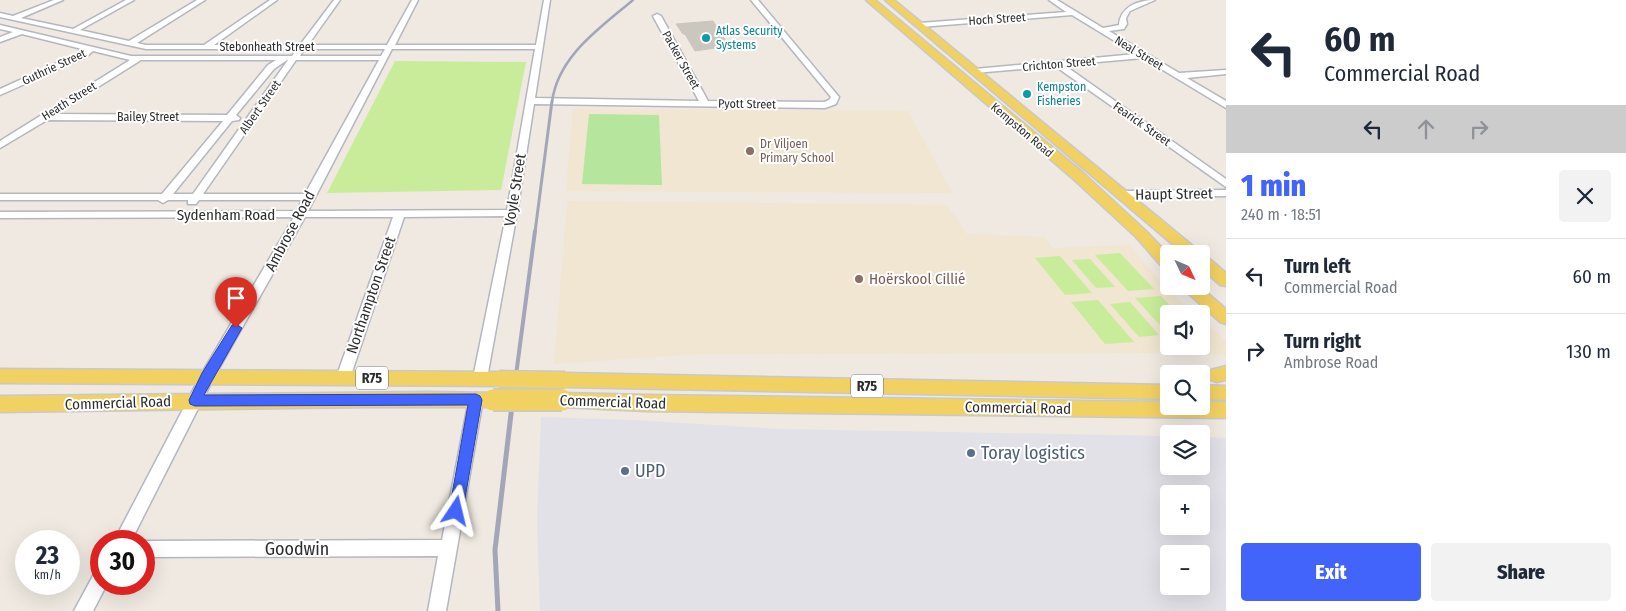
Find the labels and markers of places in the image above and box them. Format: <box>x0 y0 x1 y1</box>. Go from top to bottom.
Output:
place label: Atlas Security Systems <box>716 24 783 52</box>
marker: Atlas Security Systems <box>700 32 712 44</box>
place label: Kempston Fisheries <box>1037 80 1086 108</box>
marker: Kempston Fisheries <box>1021 88 1033 100</box>
place label: Dr Viljoen Primary School <box>760 137 834 165</box>
marker: Dr Viljoen Primary School <box>744 145 756 157</box>
place label: Hoërskool Cillié <box>869 270 965 288</box>
marker: Hoërskool Cillié <box>853 273 865 285</box>
pin <box>215 277 257 328</box>
place label: Toray logistics <box>981 442 1085 464</box>
marker: Toray logistics <box>965 447 977 459</box>
place label: UPD <box>635 460 665 482</box>
marker: UPD <box>619 465 631 477</box>

